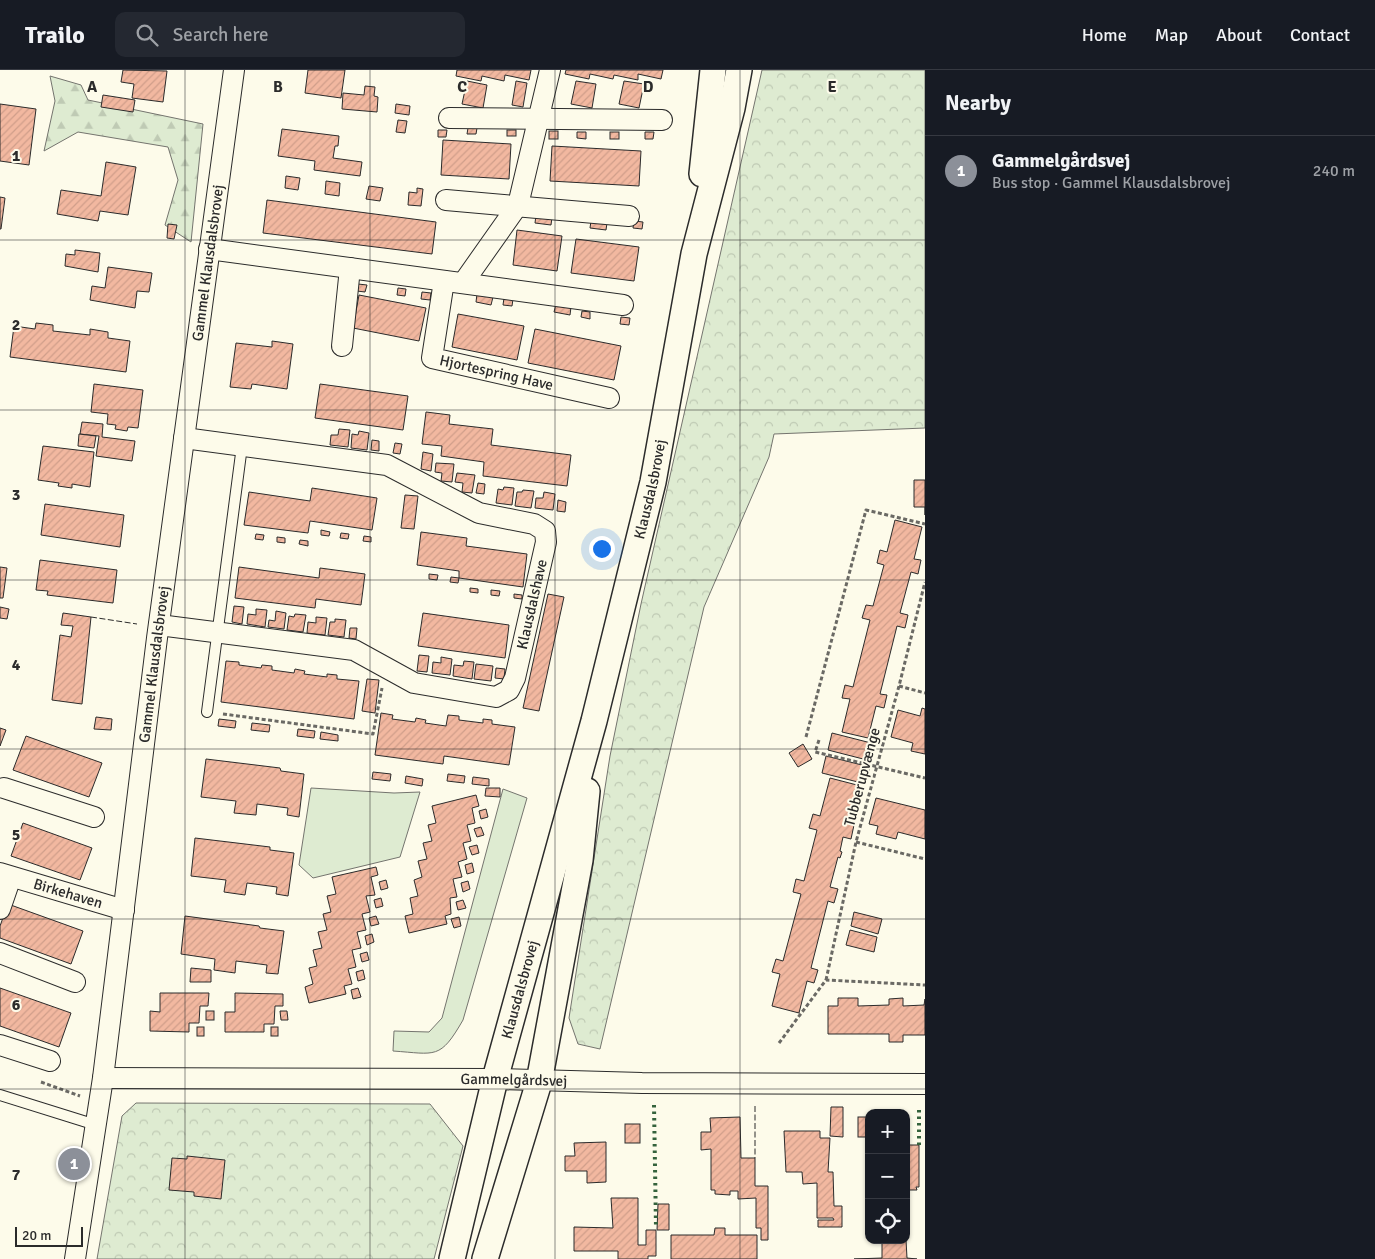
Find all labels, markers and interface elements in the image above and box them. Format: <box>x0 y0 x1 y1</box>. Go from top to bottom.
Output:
search box <box>115 12 465 57</box>
text: Trailo <box>25 20 85 50</box>
icon: search <box>133 21 161 49</box>
text: Search here <box>173 23 269 47</box>
text: Home <box>1082 24 1127 46</box>
text: Map <box>1155 24 1188 46</box>
text: About <box>1216 24 1262 46</box>
text: Contact <box>1290 24 1350 46</box>
text: A <box>87 77 98 97</box>
text: B <box>273 77 283 97</box>
text: C <box>457 77 467 97</box>
text: D <box>643 77 654 97</box>
text: E <box>827 77 837 97</box>
text: Nearby <box>945 90 1011 116</box>
text: 1 <box>12 146 21 166</box>
text: Gammelgårdsvej <box>992 149 1130 173</box>
text: 1 <box>957 161 965 181</box>
text: 240 m <box>1313 161 1355 181</box>
text: Bus stop · Gammel Klausdalsbrovej <box>992 173 1230 193</box>
street label: Gammel Klausdalsbrovej <box>188 183 227 342</box>
text: 2 <box>12 315 20 335</box>
street label: Hjortespring Have <box>438 351 555 394</box>
street label: Klausdalsbrovej <box>630 438 669 541</box>
text: 3 <box>12 485 20 505</box>
your location <box>589 536 615 562</box>
street label: Klausdalshave <box>513 557 551 651</box>
street label: Gammel Klausdalsbrovej <box>135 585 173 744</box>
text: 4 <box>12 655 21 675</box>
street label: Tubberupvænge <box>840 726 884 828</box>
text: 5 <box>12 825 20 845</box>
street label: Birkehaven <box>31 874 105 912</box>
street label: Klausdalsbrovej <box>498 938 542 1041</box>
text: 6 <box>12 995 21 1015</box>
street label: Gammelgårdsvej <box>461 1070 568 1090</box>
map controls <box>865 1109 910 1244</box>
button: + <box>865 1109 910 1154</box>
pin: 1 <box>58 1145 90 1183</box>
button: − <box>865 1154 910 1199</box>
text: 7 <box>12 1165 21 1185</box>
button: locate <box>865 1199 910 1244</box>
scale bar <box>15 1224 82 1247</box>
text: 20 m <box>22 1227 51 1244</box>

